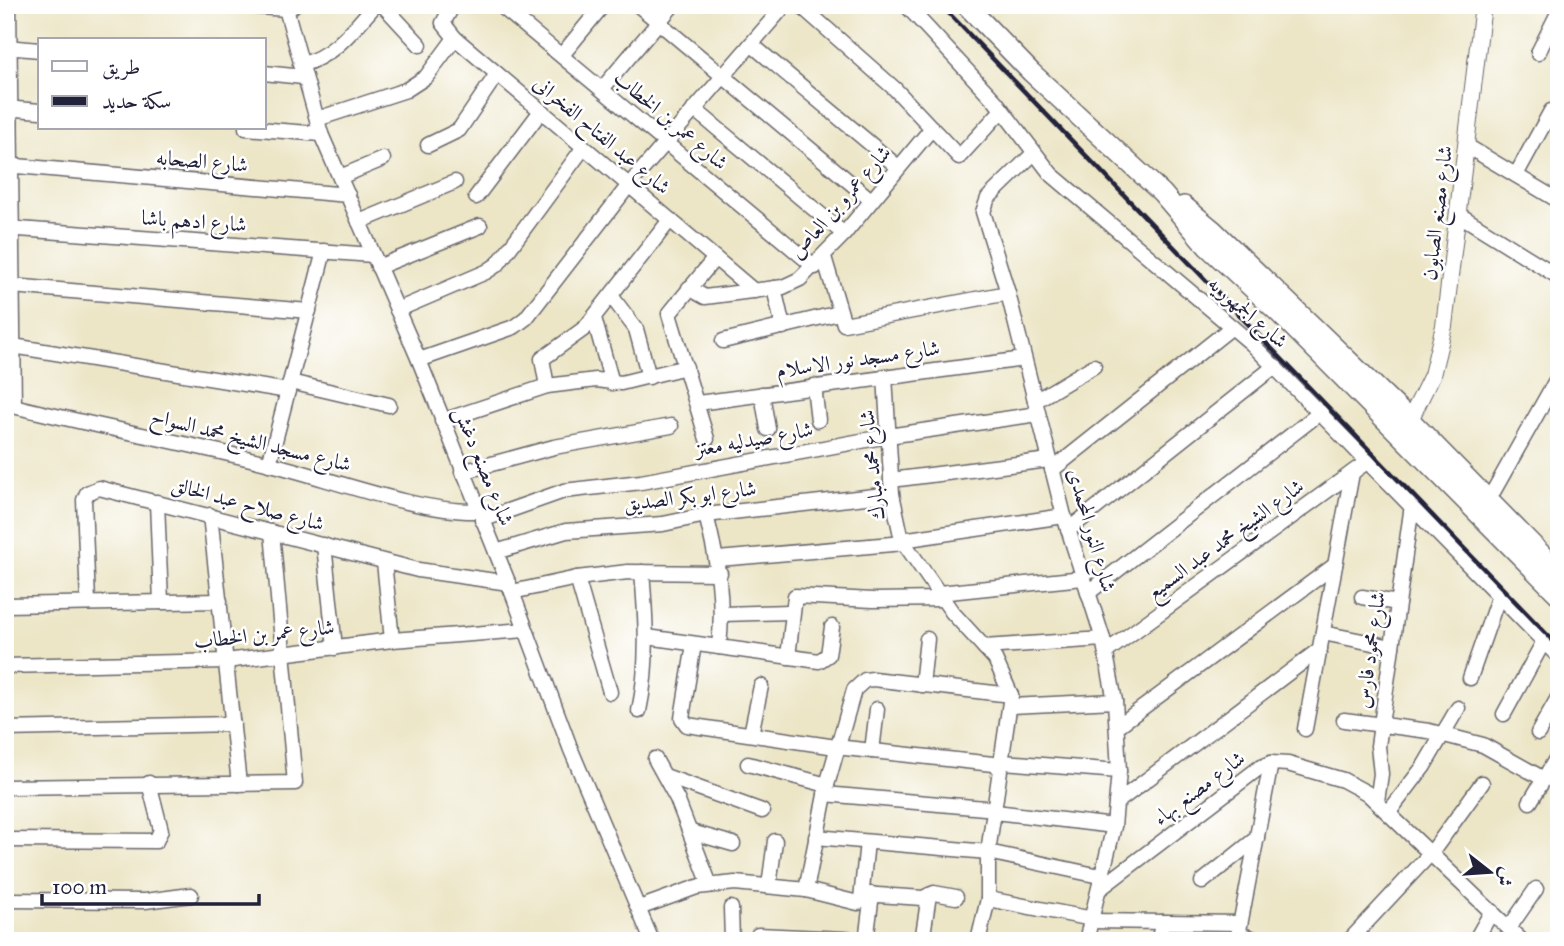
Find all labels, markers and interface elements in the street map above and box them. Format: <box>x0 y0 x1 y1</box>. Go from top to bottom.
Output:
legend <box>38 38 266 130</box>
text: طريق <box>102 54 140 80</box>
street label: شارع عمر بن الخطاب <box>605 65 734 179</box>
street label: شارع عبد الفتاح الفخرانى <box>524 70 676 205</box>
text: سكة حديد <box>102 88 172 114</box>
street label: شارع عمرو بن العاص <box>784 140 900 268</box>
street label: شارع الصحابه <box>154 144 249 183</box>
street label: شارع مصنع الصابون <box>1416 144 1464 283</box>
street label: شارع ادهم باشا <box>140 204 248 245</box>
street label: شارع الجمهوريه <box>1199 270 1293 358</box>
street label: شارع مسجد نور الاسلام <box>775 335 942 388</box>
street label: شارع مسجد الشيخ محمد السواح <box>147 403 354 483</box>
street label: شارع مصنع دغش <box>443 403 520 532</box>
street label: شارع محمد مبارك <box>853 408 896 522</box>
street label: شارع صيدليه معتز <box>691 416 816 467</box>
street label: شارع النور المحمدى <box>1057 465 1122 596</box>
street label: شارع صلاح عبد الخالق <box>167 471 327 543</box>
street label: شارع الشيخ محمد عبد السميع <box>1141 473 1313 610</box>
street label: شارع ابو بكر الصديق <box>622 475 759 522</box>
street label: شارع محمود فارس <box>1349 590 1396 711</box>
street label: شارع عمر بن الخطاب <box>192 614 336 659</box>
street label: شارع مصنع بهاء <box>1148 745 1254 836</box>
north arrow <box>1456 838 1526 908</box>
scale bar <box>42 862 259 906</box>
text: ش <box>1492 864 1520 889</box>
text: 100 m <box>52 874 107 900</box>

